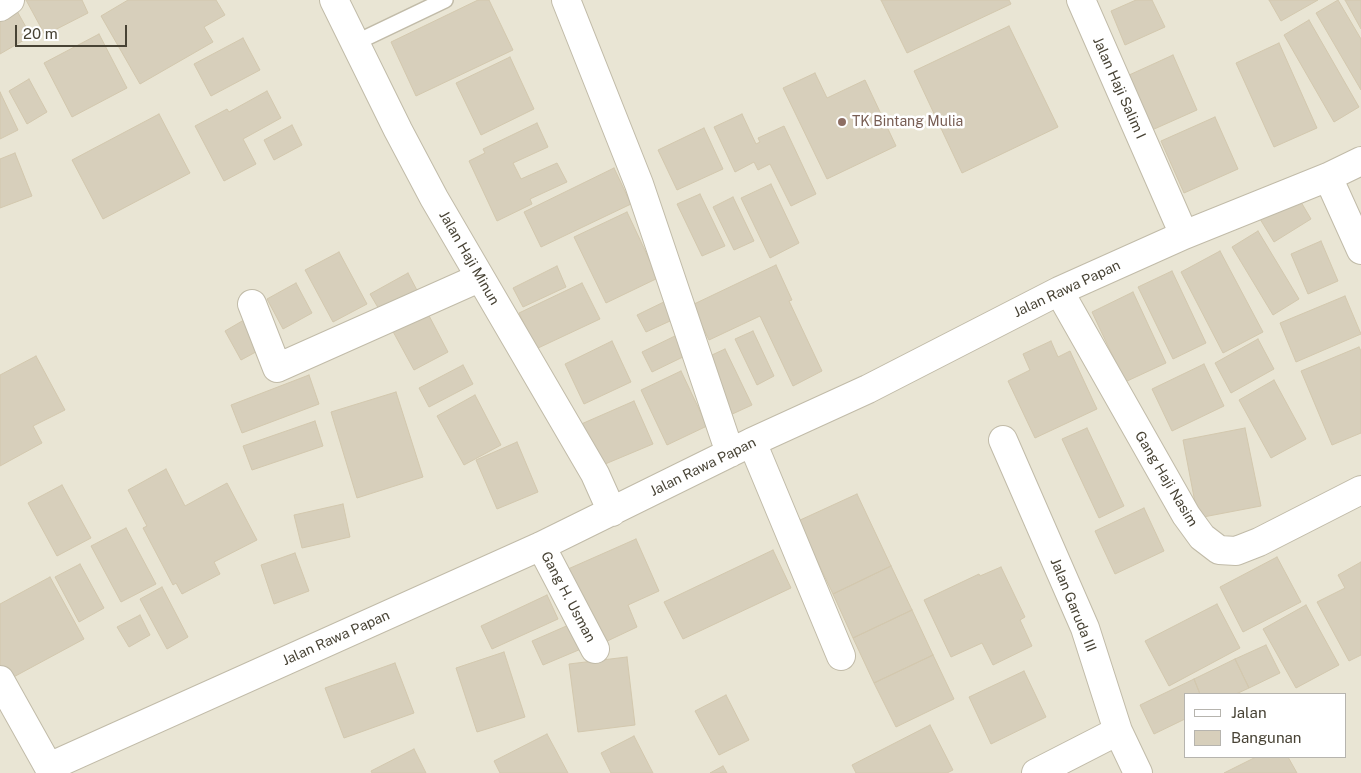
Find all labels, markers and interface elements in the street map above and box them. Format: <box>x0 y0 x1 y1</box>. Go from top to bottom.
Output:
scale bar <box>18 15 130 47</box>
text: 20 m <box>23 25 58 42</box>
street label: Jalan Haji Salim I <box>1089 34 1149 142</box>
place label: TK Bintang Mulia <box>852 114 963 130</box>
marker: TK Bintang Mulia <box>836 116 848 128</box>
street label: Jalan Haji Minun <box>435 208 503 308</box>
street label: Jalan Rawa Papan <box>1011 257 1123 321</box>
street label: Gang Haji Nasim <box>1131 428 1201 530</box>
street label: Jalan Rawa Papan <box>647 434 759 500</box>
street label: Gang H. Usman <box>537 549 599 645</box>
street label: Jalan Garuda III <box>1047 556 1099 654</box>
street label: Jalan Rawa Papan <box>280 607 392 669</box>
legend <box>1184 693 1346 758</box>
text: Jalan <box>1231 704 1267 721</box>
text: Bangunan <box>1231 729 1302 746</box>

